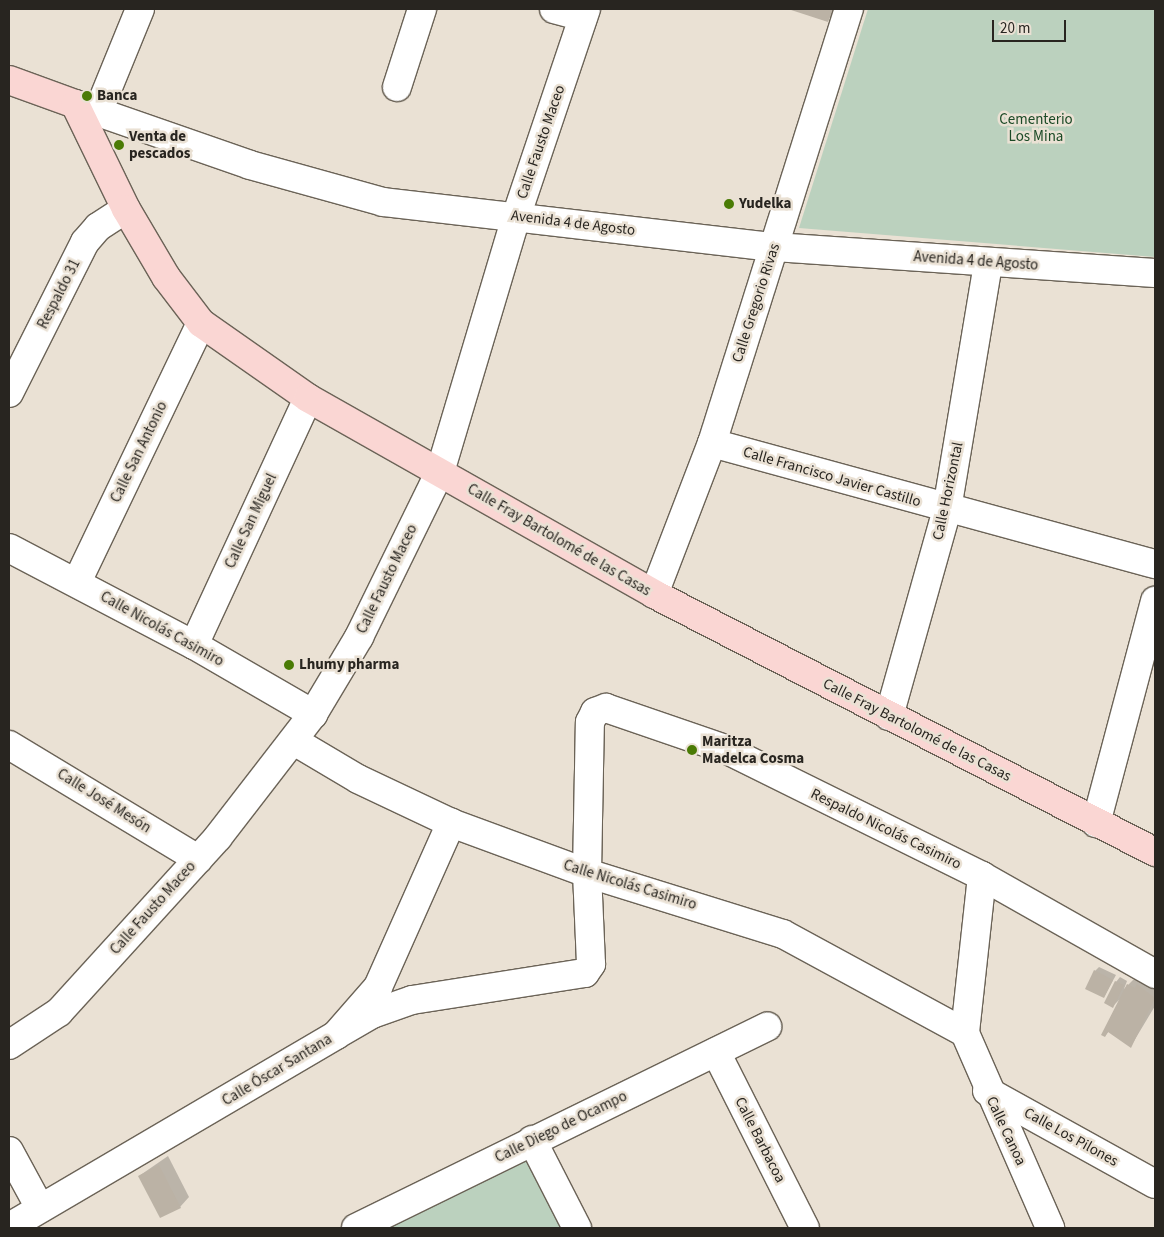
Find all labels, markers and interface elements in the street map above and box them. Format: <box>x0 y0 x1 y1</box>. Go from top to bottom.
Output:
scale bar <box>994 10 1068 42</box>
text: 20 m <box>1000 18 1030 39</box>
street label: Calle Fausto Maceo <box>513 83 569 201</box>
place label: Banca <box>97 87 137 105</box>
marker: Banca <box>81 90 93 102</box>
park label: Cementerio Los Mina <box>999 110 1073 145</box>
place label: Venta de pescados <box>129 127 190 162</box>
marker: Venta de pescados <box>113 139 125 151</box>
place label: Yudelka <box>739 195 791 213</box>
marker: Yudelka <box>723 198 735 210</box>
street label: Avenida 4 de Agosto <box>510 206 636 240</box>
street label: Calle Gregorio Rivas <box>728 241 784 365</box>
street label: Avenida 4 de Agosto <box>913 248 1039 274</box>
street label: Respaldo 31 <box>34 256 84 332</box>
street label: Calle San Antonio <box>107 398 171 506</box>
street label: Calle Horizontal <box>929 440 967 542</box>
street label: Calle Francisco Javier Castillo <box>741 443 923 511</box>
street label: Calle San Miguel <box>221 471 281 571</box>
street label: Calle Fray Bartolomé de las Casas <box>464 480 654 600</box>
street label: Calle Fausto Maceo <box>353 521 421 637</box>
street label: Calle Nicolás Casimiro <box>97 588 227 670</box>
place label: Lhumy pharma <box>299 656 399 674</box>
marker: Lhumy pharma <box>283 659 295 671</box>
street label: Calle Fray Bartolomé de las Casas <box>820 675 1014 785</box>
place label: Maritza Madelca Cosma <box>702 732 804 767</box>
marker: Maritza Madelca Cosma <box>686 744 698 756</box>
street label: Calle José Mesón <box>54 765 154 837</box>
street label: Respaldo Nicolás Casimiro <box>808 785 964 873</box>
street label: Calle Nicolás Casimiro <box>561 856 699 914</box>
street label: Calle Fausto Maceo <box>106 858 200 958</box>
street label: Calle Óscar Santana <box>219 1030 335 1110</box>
street label: Calle Diego de Ocampo <box>492 1087 630 1167</box>
street label: Calle Barbacoa <box>731 1094 789 1186</box>
street label: Calle Canoa <box>982 1094 1030 1168</box>
street label: Calle Los Pilones <box>1021 1104 1121 1170</box>

